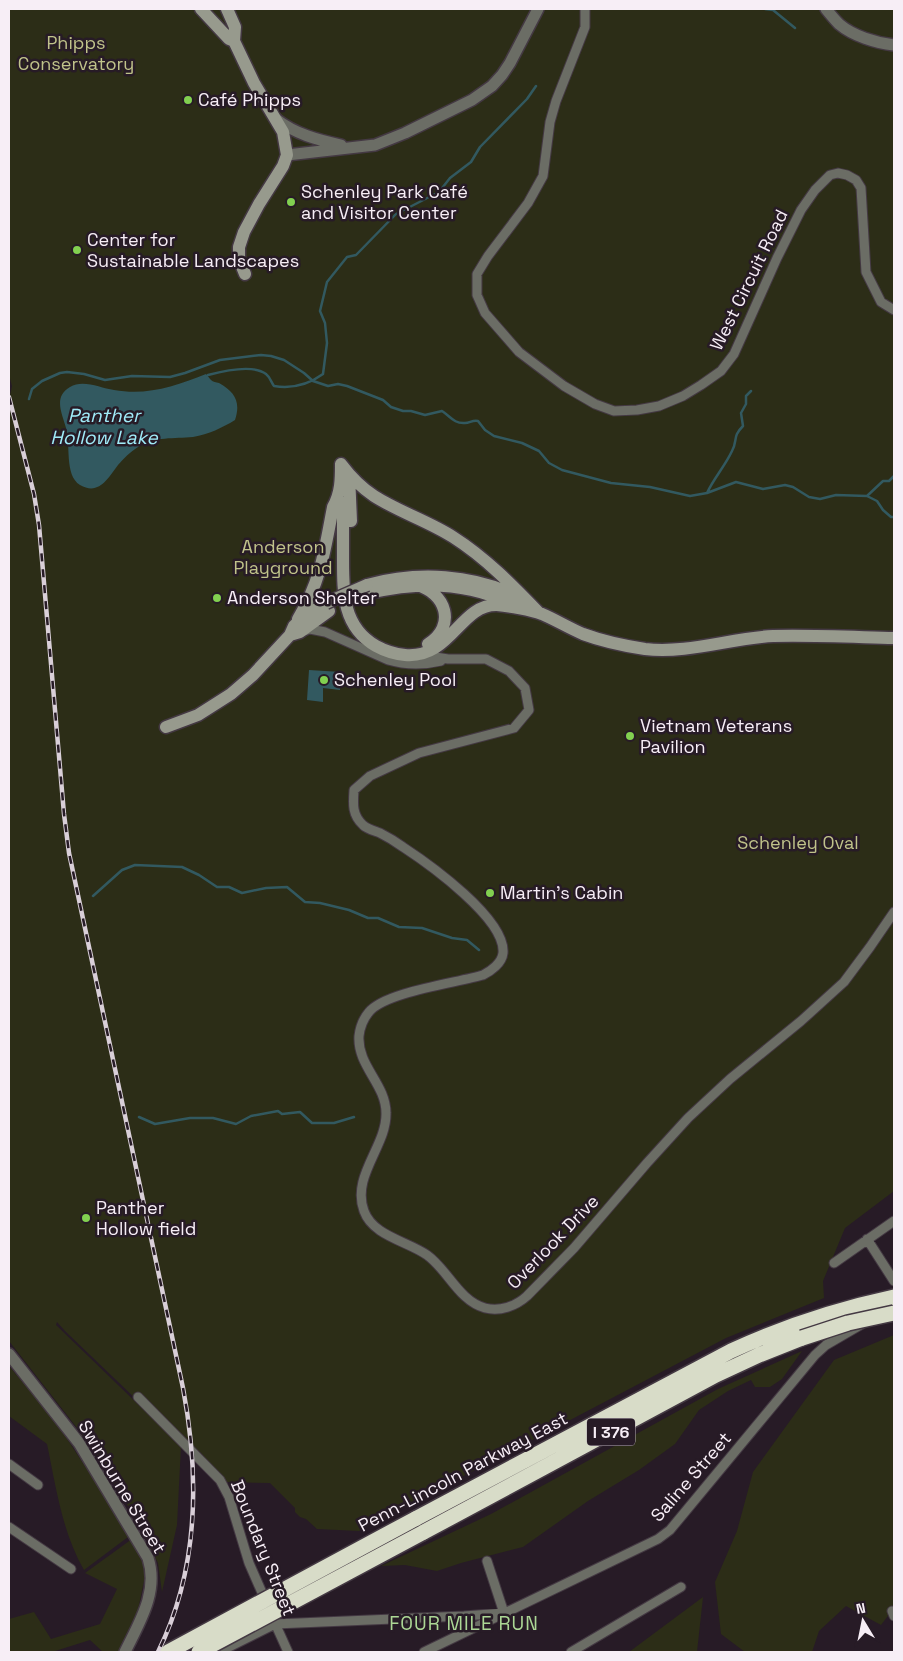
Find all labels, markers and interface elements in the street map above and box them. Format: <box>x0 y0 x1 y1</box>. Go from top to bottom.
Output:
park label: Phipps Conservatory <box>18 31 134 75</box>
place label: Café Phipps <box>198 88 301 111</box>
marker: Café Phipps <box>182 94 194 106</box>
place label: Schenley Park Café and Visitor Center <box>301 180 468 224</box>
marker: Schenley Park Café and Visitor Center <box>285 196 297 208</box>
street label: West Circuit Road <box>704 206 793 354</box>
place label: Center for Sustainable Landscapes <box>87 228 299 272</box>
marker: Center for Sustainable Landscapes <box>71 244 83 256</box>
water label: Panther Hollow Lake <box>50 403 158 450</box>
park label: Anderson Playground <box>233 535 333 579</box>
place label: Anderson Shelter <box>227 586 377 609</box>
marker: Anderson Shelter <box>211 592 223 604</box>
place label: Schenley Pool <box>334 668 456 691</box>
marker: Schenley Pool <box>318 674 330 686</box>
place label: Vietnam Veterans Pavilion <box>640 714 792 758</box>
marker: Vietnam Veterans Pavilion <box>624 730 636 742</box>
park label: Schenley Oval <box>737 831 859 854</box>
place label: Martin's Cabin <box>500 881 623 904</box>
marker: Martin's Cabin <box>484 887 496 899</box>
street label: Overlook Drive <box>502 1189 604 1294</box>
place label: Panther Hollow field <box>96 1196 196 1240</box>
marker: Panther Hollow field <box>80 1212 92 1224</box>
street label: Penn-Lincoln Parkway East <box>354 1406 572 1537</box>
street label: Swinburne Street <box>74 1416 171 1558</box>
road number: I 376 <box>587 1418 635 1445</box>
street label: Saline Street <box>645 1427 736 1526</box>
street label: Boundary Street <box>226 1477 301 1619</box>
north arrow <box>838 1596 888 1646</box>
text: N <box>855 1599 867 1618</box>
district label: FOUR MILE RUN <box>389 1611 539 1636</box>

